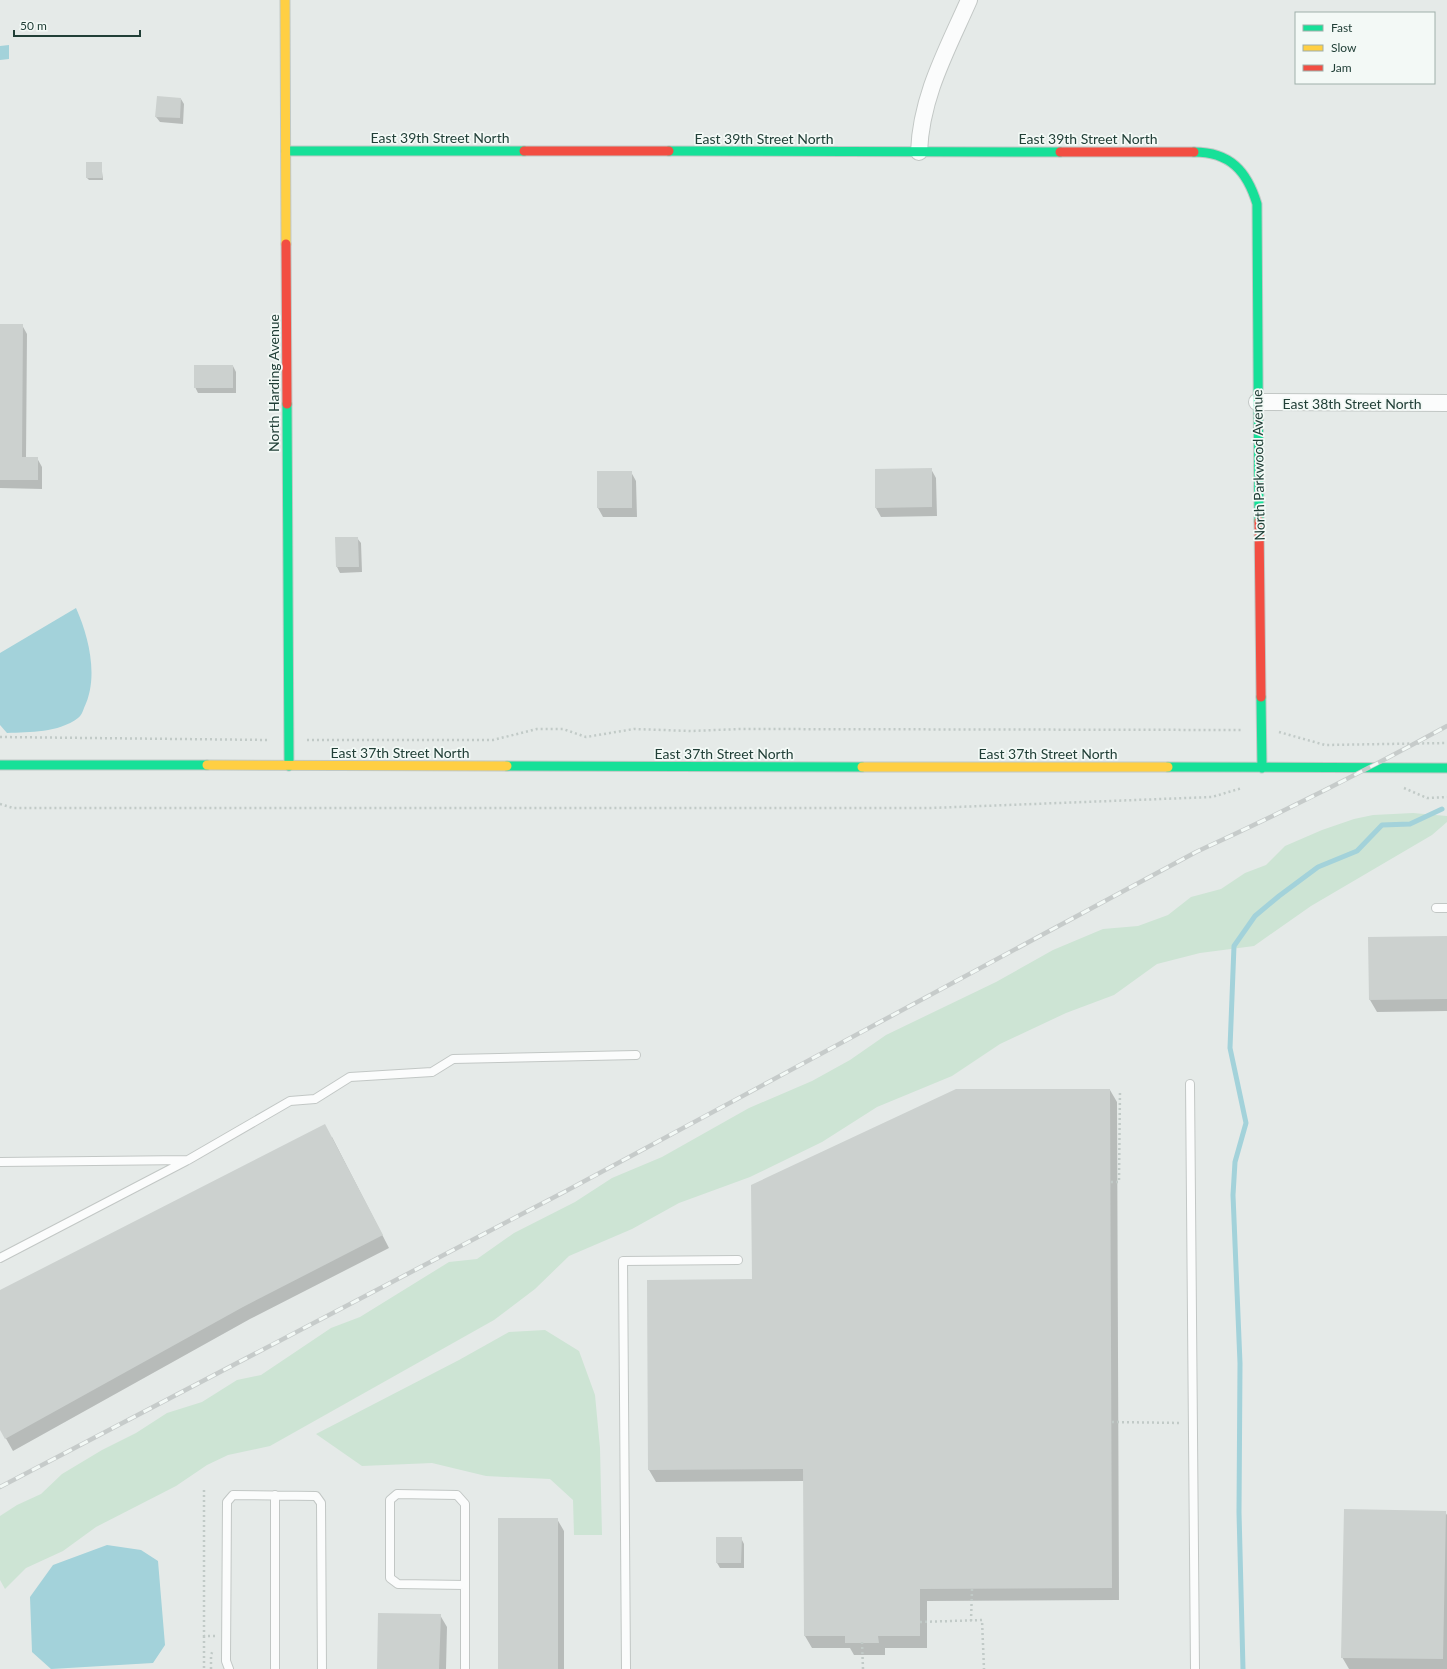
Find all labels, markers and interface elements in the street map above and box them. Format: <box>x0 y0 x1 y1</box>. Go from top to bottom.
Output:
scale bar <box>14 12 140 38</box>
legend <box>1295 12 1435 84</box>
text: 50 m <box>20 18 47 33</box>
text: Fast <box>1331 20 1353 35</box>
text: Slow <box>1331 40 1357 55</box>
text: Jam <box>1331 60 1352 75</box>
street label: East 39th Street North <box>370 129 510 146</box>
street label: East 39th Street North <box>694 130 834 147</box>
street label: East 39th Street North <box>1018 130 1158 147</box>
street label: North Harding Avenue <box>265 314 282 452</box>
street label: North Parkwood Avenue <box>1248 389 1268 541</box>
street label: East 38th Street North <box>1282 395 1422 412</box>
street label: East 37th Street North <box>330 744 470 761</box>
street label: East 37th Street North <box>654 745 794 762</box>
street label: East 37th Street North <box>978 745 1118 762</box>

